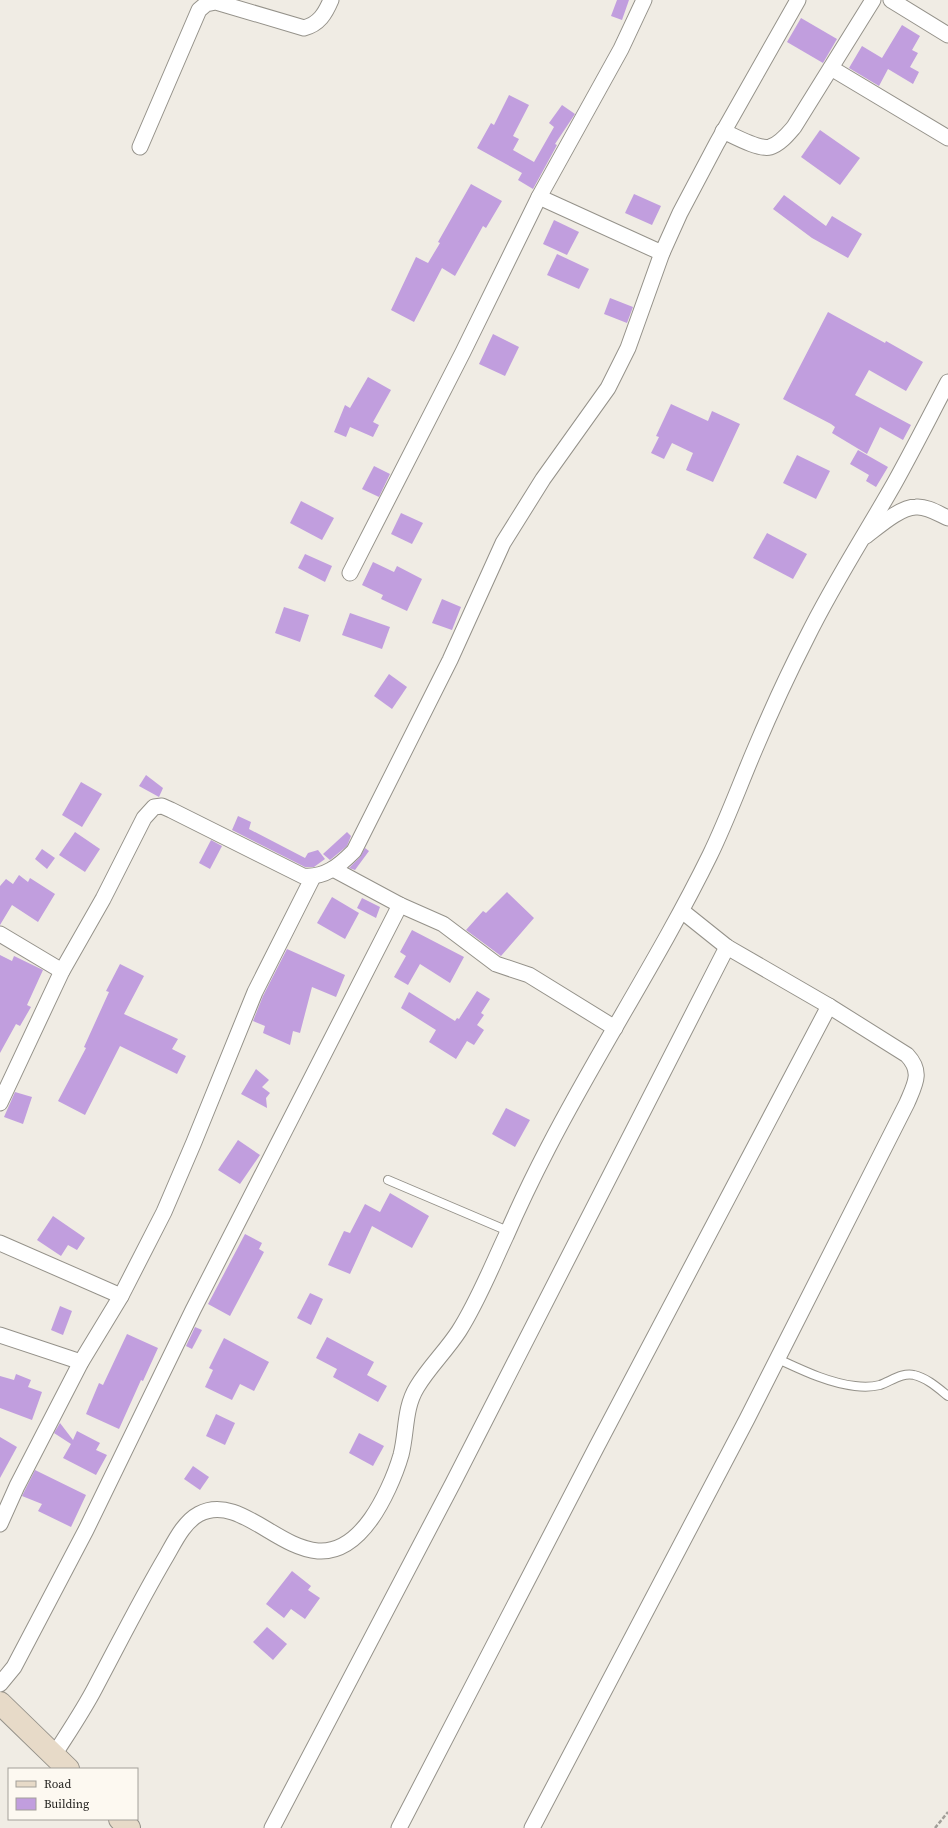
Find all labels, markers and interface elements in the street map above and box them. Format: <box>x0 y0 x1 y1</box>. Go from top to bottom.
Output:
legend <box>8 1768 138 1820</box>
text: Road <box>44 1776 71 1792</box>
text: Building <box>44 1796 89 1812</box>

